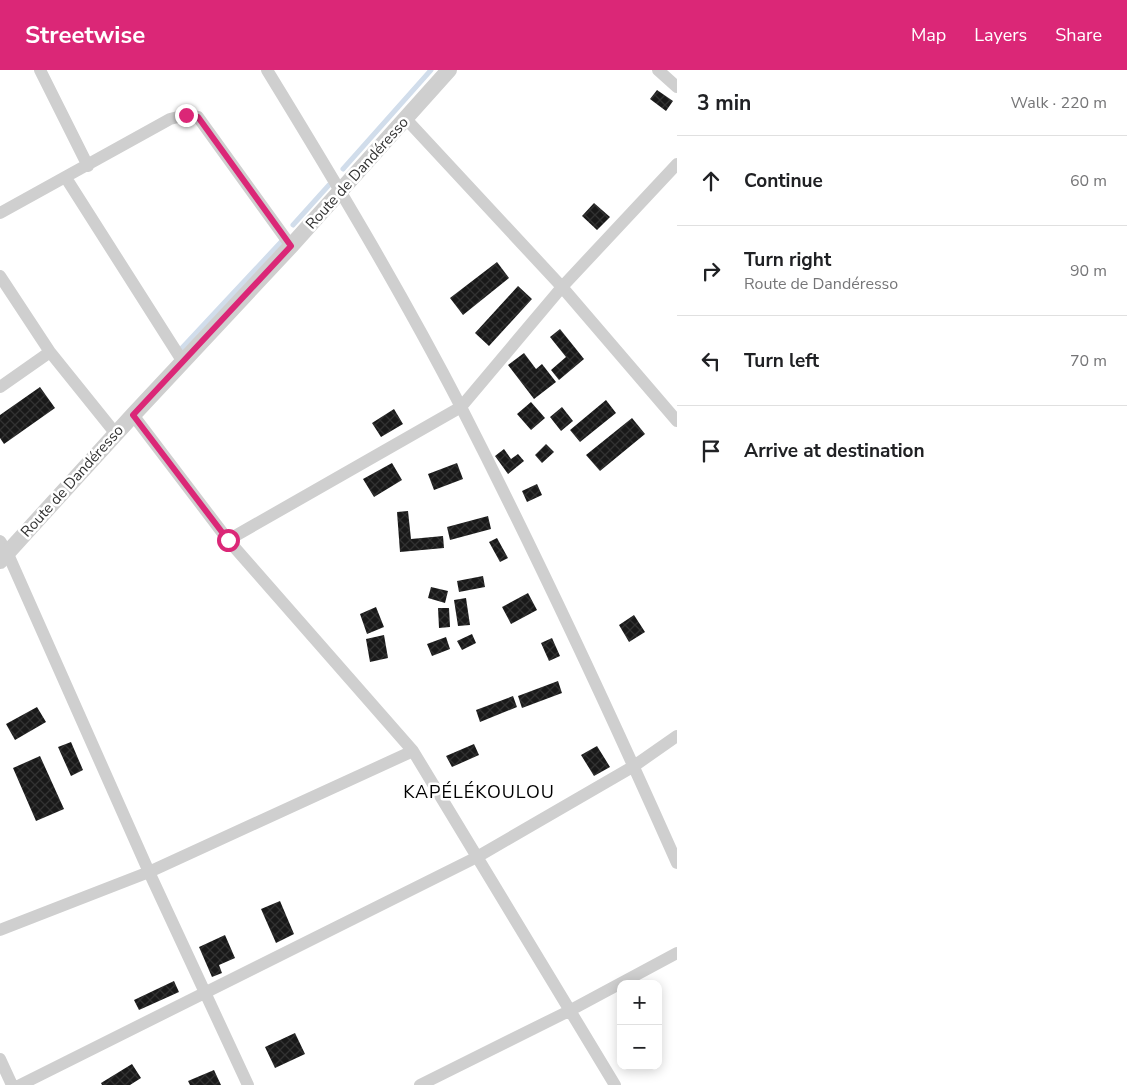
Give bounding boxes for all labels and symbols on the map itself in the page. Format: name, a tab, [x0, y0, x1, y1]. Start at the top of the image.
route end	[175, 104, 198, 127]
street label: Route de Dandéresso	[301, 113, 413, 233]
street label: Route de Dandéresso	[16, 421, 128, 541]
route start	[217, 529, 240, 552]
district label: KAPÉLÉKOULOU	[403, 780, 555, 804]

